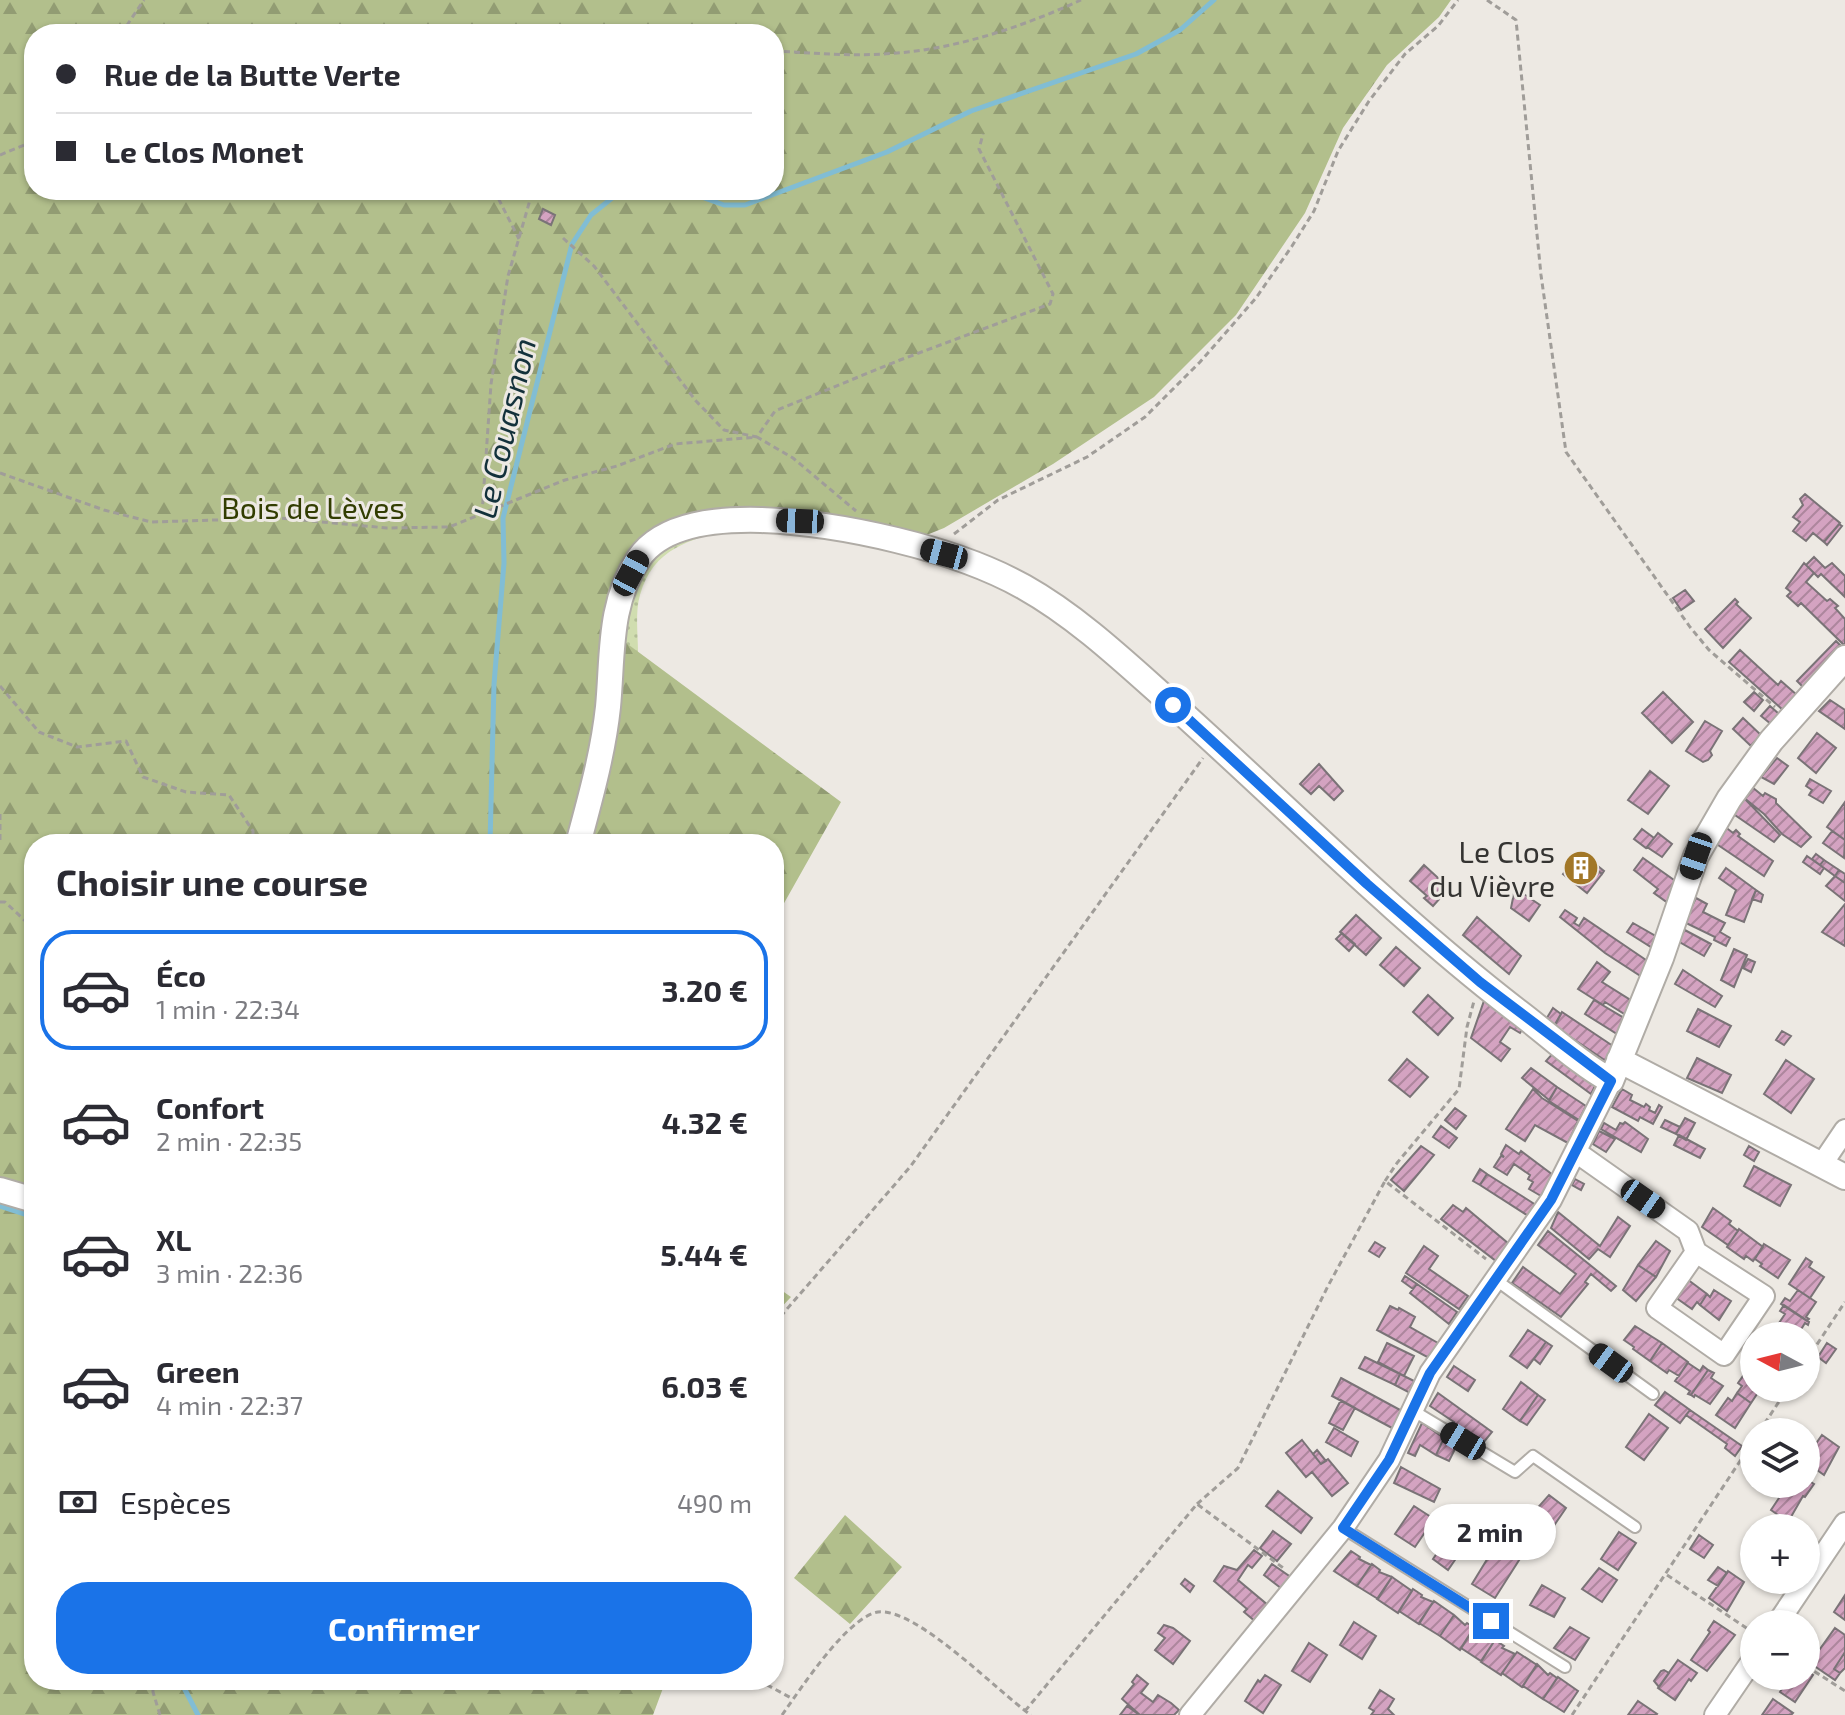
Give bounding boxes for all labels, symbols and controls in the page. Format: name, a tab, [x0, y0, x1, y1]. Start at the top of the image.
text: Rue de la Butte Verte	[104, 56, 401, 92]
text: Le Clos Monet	[104, 133, 303, 169]
water label: Le Couasnon	[464, 334, 542, 522]
park label: Bois de Lèves	[221, 489, 405, 525]
car	[776, 508, 824, 534]
car	[918, 536, 970, 572]
car	[609, 546, 653, 600]
route start	[1155, 687, 1191, 723]
car	[1677, 829, 1715, 883]
place label: Le Clos du Vièvre	[1429, 833, 1555, 903]
building icon: Le Clos du Vièvre	[1562, 849, 1600, 887]
text: Choisir une course	[56, 860, 368, 903]
icon: car	[60, 954, 132, 1026]
text: Éco	[156, 957, 206, 993]
text: 3.20 €	[662, 972, 748, 1008]
text: 1 min · 22:34	[156, 993, 300, 1024]
icon: car	[60, 1086, 132, 1158]
text: Confort	[156, 1089, 264, 1125]
text: 4.32 €	[661, 1104, 748, 1140]
text: 2 min · 22:35	[156, 1125, 302, 1156]
car	[1616, 1175, 1670, 1223]
icon: car	[60, 1218, 132, 1290]
text: XL	[156, 1221, 191, 1257]
text: 5.44 €	[660, 1236, 748, 1272]
text: 3 min · 22:36	[156, 1257, 303, 1288]
north arrow	[1740, 1322, 1820, 1402]
map controls	[1740, 1322, 1820, 1690]
car	[1585, 1339, 1637, 1387]
icon: car	[60, 1350, 132, 1422]
text: Green	[156, 1353, 240, 1389]
text: 6.03 €	[661, 1368, 748, 1404]
text: 4 min · 22:37	[156, 1389, 303, 1420]
car	[1436, 1418, 1490, 1464]
button: layers	[1740, 1418, 1820, 1498]
icon: cash	[56, 1480, 100, 1524]
text: Espèces	[120, 1484, 231, 1520]
text: 490 m	[677, 1487, 752, 1518]
callout: 2 min	[1425, 1505, 1557, 1561]
button: +	[1740, 1514, 1820, 1594]
text: 2 min	[1457, 1516, 1523, 1547]
button: Confirmer	[56, 1582, 752, 1674]
route end	[1473, 1603, 1509, 1639]
button: −	[1740, 1610, 1820, 1690]

